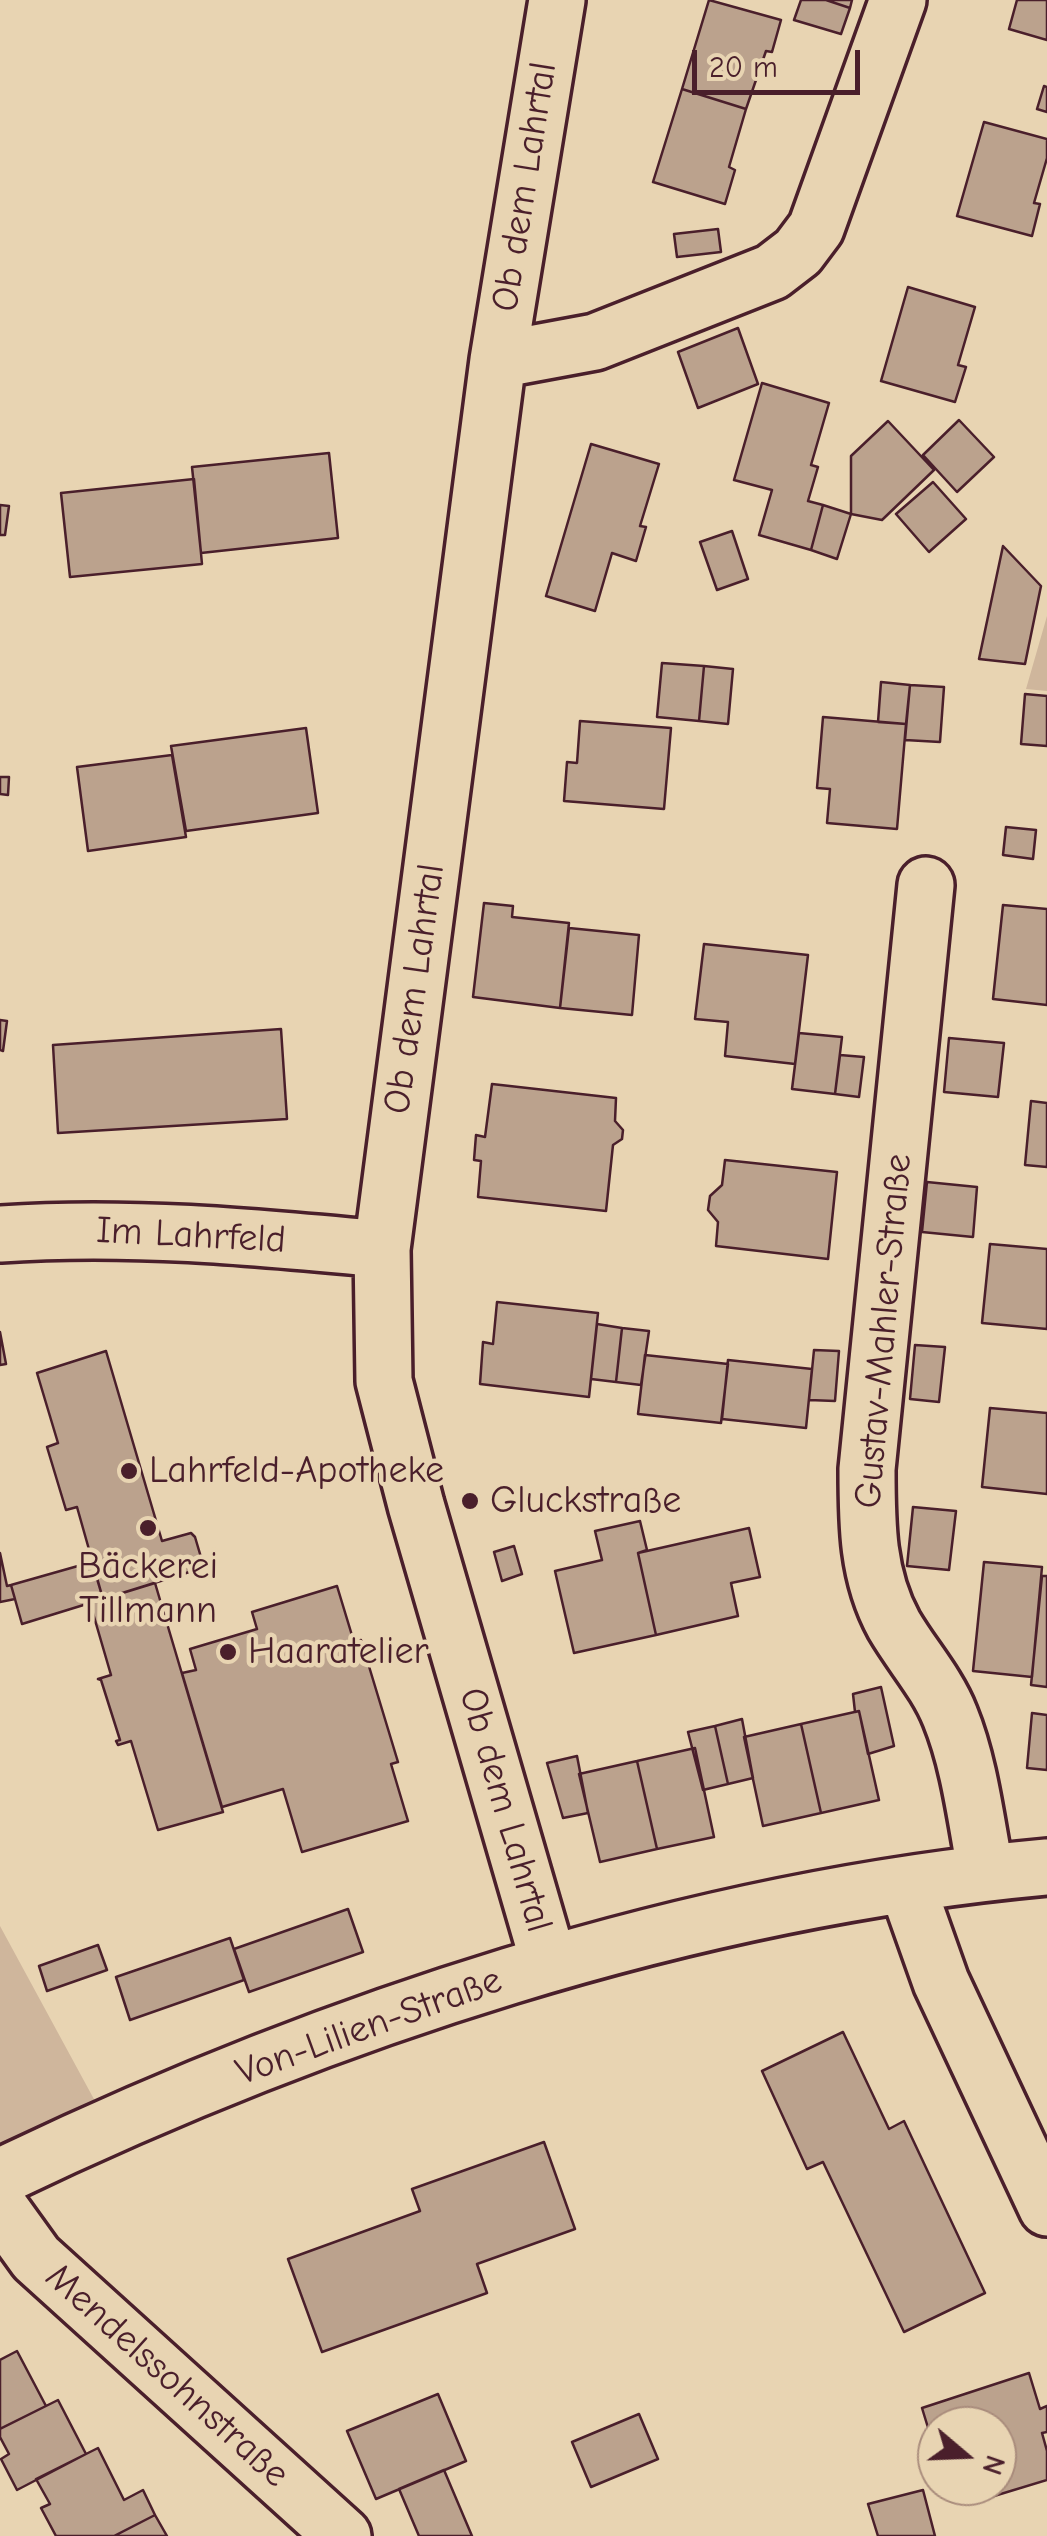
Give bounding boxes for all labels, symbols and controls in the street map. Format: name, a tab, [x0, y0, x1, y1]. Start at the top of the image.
scale bar	[697, 30, 864, 92]
text: 20 m	[709, 50, 778, 85]
street label: Ob dem Lahrtal	[483, 59, 567, 315]
street label: Ob dem Lahrtal	[375, 861, 455, 1117]
street label: Gustav-Mahler-Straße	[846, 1152, 922, 1510]
street label: Im Lahrfeld	[95, 1208, 287, 1264]
place label: Lahrfeld-Apotheke	[149, 1448, 444, 1494]
marker: Lahrfeld-Apotheke	[118, 1460, 140, 1482]
place label: Gluckstraße	[490, 1478, 681, 1524]
marker: Gluckstraße	[459, 1490, 481, 1512]
marker: Bäckerei Tillmann	[137, 1517, 159, 1539]
place label: Bäckerei Tillmann	[78, 1544, 218, 1634]
place label: Haaratelier	[248, 1629, 429, 1675]
marker: Haaratelier	[217, 1641, 239, 1663]
street label: Ob dem Lahrtal	[448, 1683, 562, 1937]
street label: Von-Lilien-Straße	[230, 1958, 508, 2096]
street label: Mendelssohnstraße	[36, 2255, 298, 2497]
north arrow	[917, 2406, 1017, 2506]
text: N	[975, 2451, 1012, 2479]

